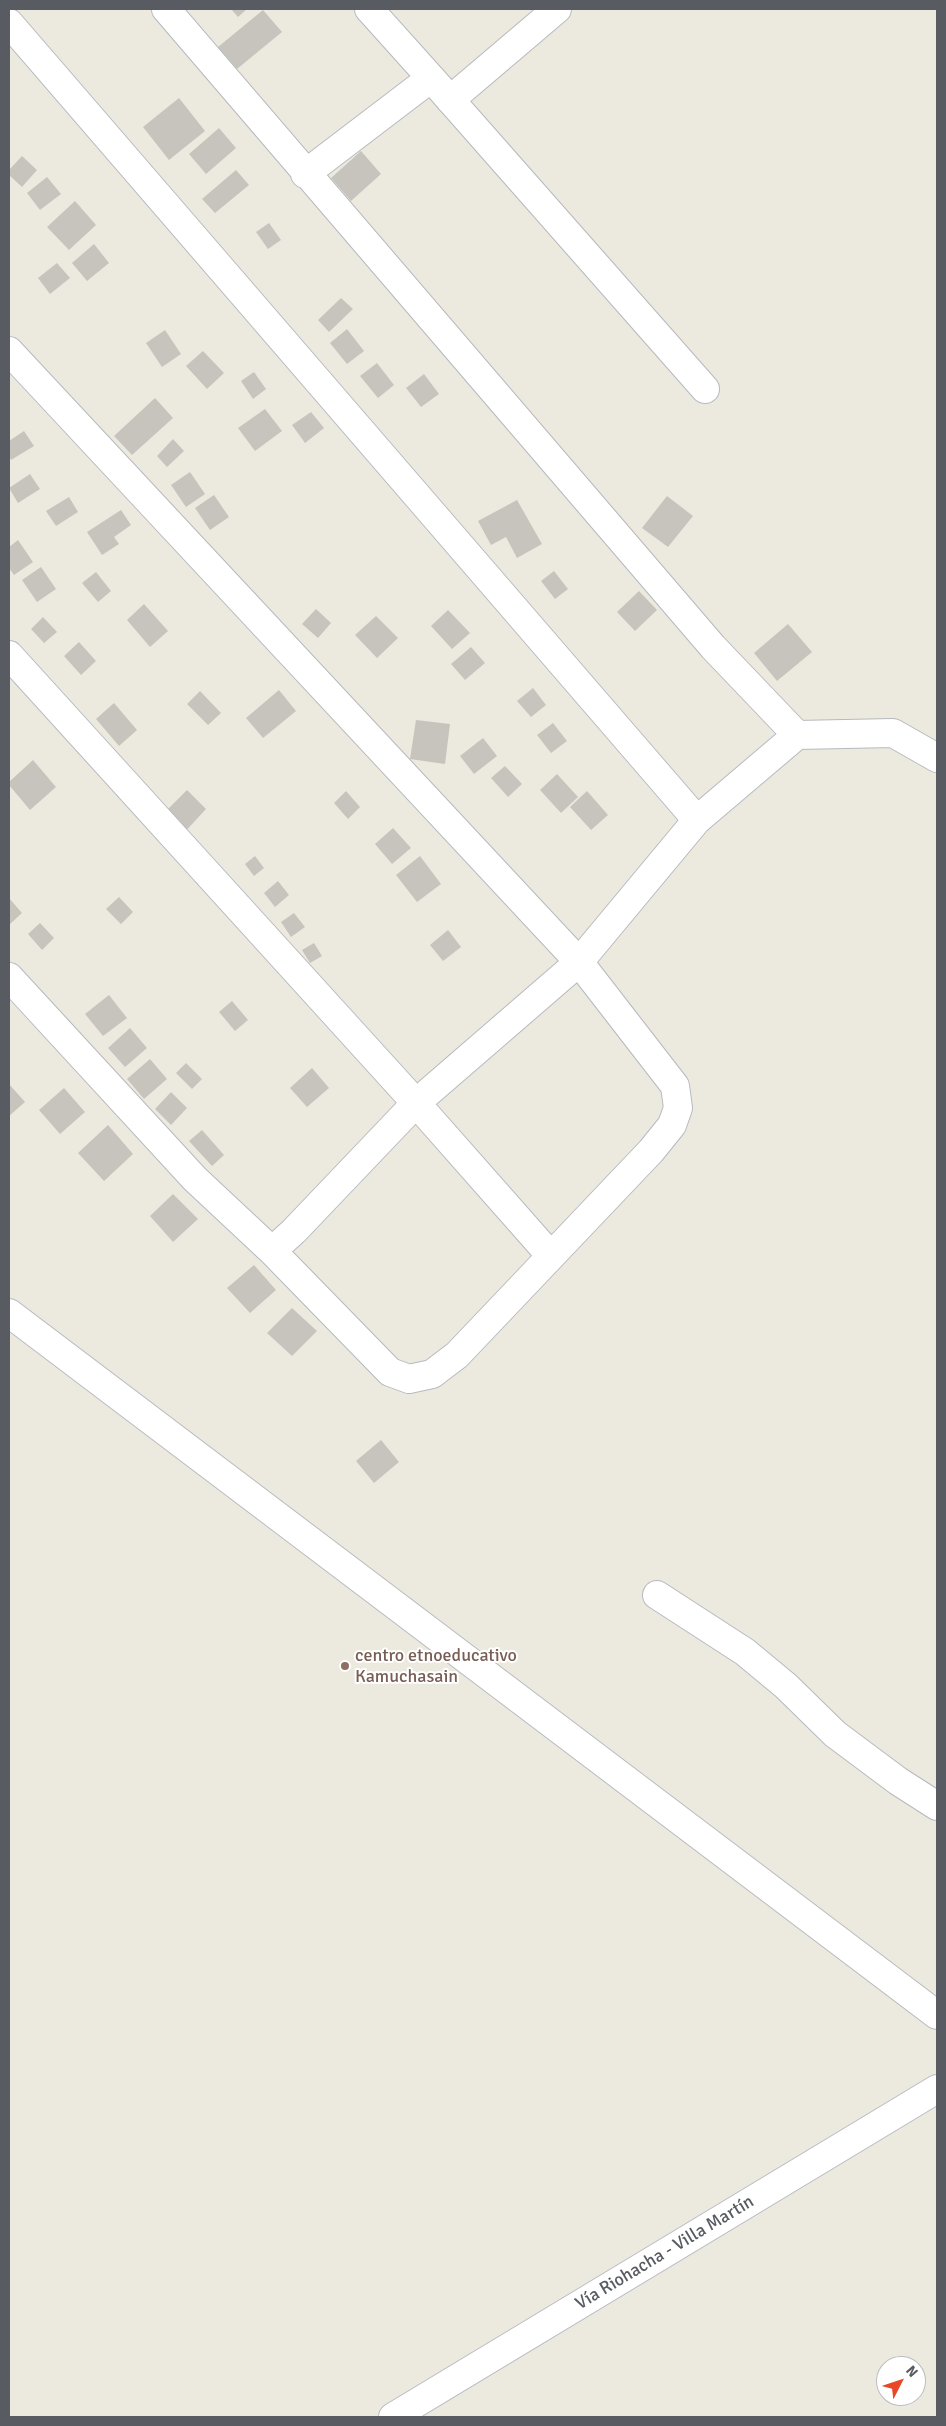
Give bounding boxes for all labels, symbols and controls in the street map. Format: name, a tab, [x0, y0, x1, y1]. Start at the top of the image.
place label: centro etnoeducativo Kamuchasain	[355, 1645, 517, 1688]
marker: centro etnoeducativo Kamuchasain	[339, 1660, 351, 1672]
street label: Vía Riohacha - Villa Martín	[572, 2191, 758, 2315]
north arrow	[876, 2356, 926, 2406]
text: N	[902, 2362, 922, 2381]

